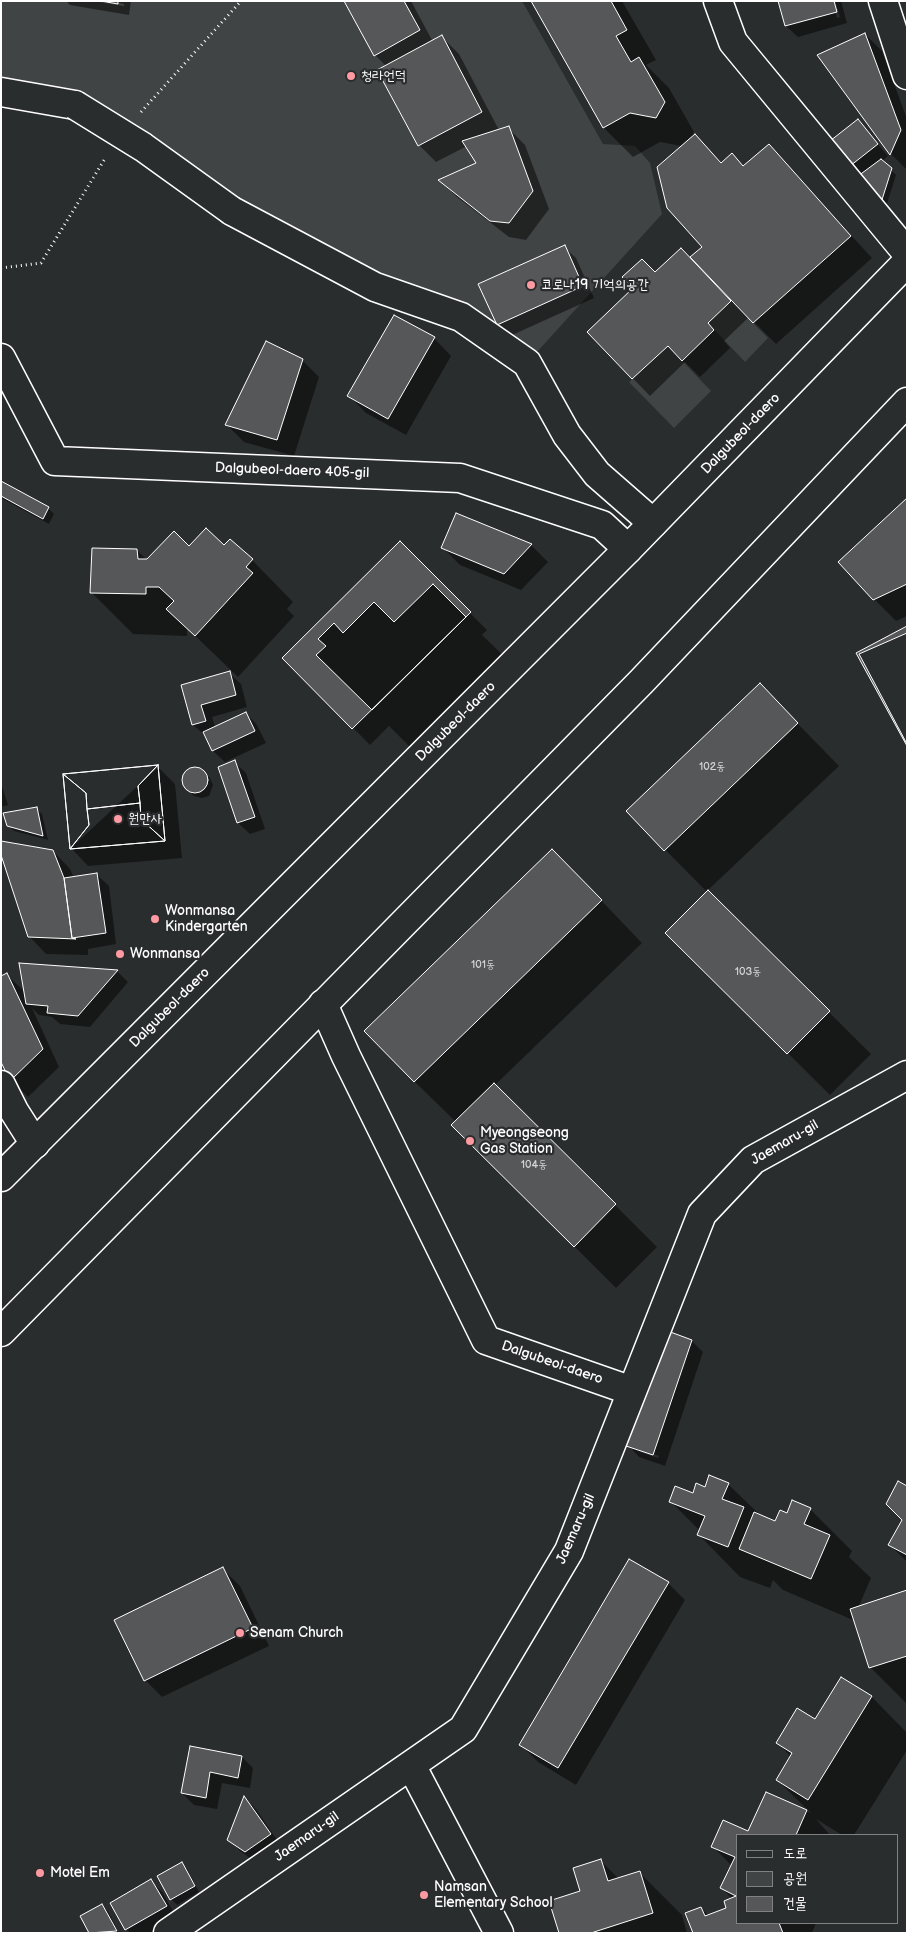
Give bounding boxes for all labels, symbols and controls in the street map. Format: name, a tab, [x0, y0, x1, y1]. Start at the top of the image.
place label: 청라언덕	[361, 68, 406, 84]
marker: 청라언덕	[345, 70, 357, 82]
place label: 코로나19 기억의공간	[541, 277, 648, 293]
marker: 코로나19 기억의공간	[525, 279, 537, 291]
street label: Dalgubeol-daero	[698, 390, 784, 478]
street label: Dalgubeol-daero 405-gil	[215, 460, 369, 482]
street label: Dalgubeol-daero	[413, 679, 499, 765]
house number: 102동	[699, 760, 725, 774]
place label: 원만사	[128, 811, 162, 827]
marker: 원만사	[112, 813, 124, 825]
place label: Wonmansa Kindergarten	[165, 903, 248, 936]
marker: Wonmansa Kindergarten	[149, 913, 161, 925]
place label: Wonmansa	[130, 946, 200, 962]
marker: Wonmansa	[114, 948, 126, 960]
house number: 101동	[471, 958, 495, 972]
street label: Dalgubeol-daero	[127, 965, 213, 1051]
house number: 103동	[735, 965, 761, 979]
street label: Jaemaru-gil	[748, 1117, 822, 1169]
place label: Myeongseong Gas Station	[480, 1125, 569, 1158]
marker: Myeongseong Gas Station	[464, 1135, 476, 1147]
house number: 104동	[521, 1158, 547, 1172]
street label: Dalgubeol-daero	[499, 1338, 605, 1388]
street label: Jaemaru-gil	[553, 1491, 599, 1567]
place label: Senam Church	[250, 1625, 343, 1641]
marker: Senam Church	[234, 1627, 246, 1639]
street label: Jaemaru-gil	[271, 1809, 343, 1865]
legend	[736, 1834, 898, 1924]
text: 도로	[783, 1844, 807, 1863]
place label: Motel Em	[50, 1865, 110, 1881]
marker: Motel Em	[34, 1867, 46, 1879]
text: 공원	[783, 1869, 807, 1888]
place label: Namsan Elementary School	[434, 1879, 553, 1911]
marker: Namsan Elementary School	[418, 1889, 430, 1901]
text: 건물	[783, 1894, 807, 1913]

